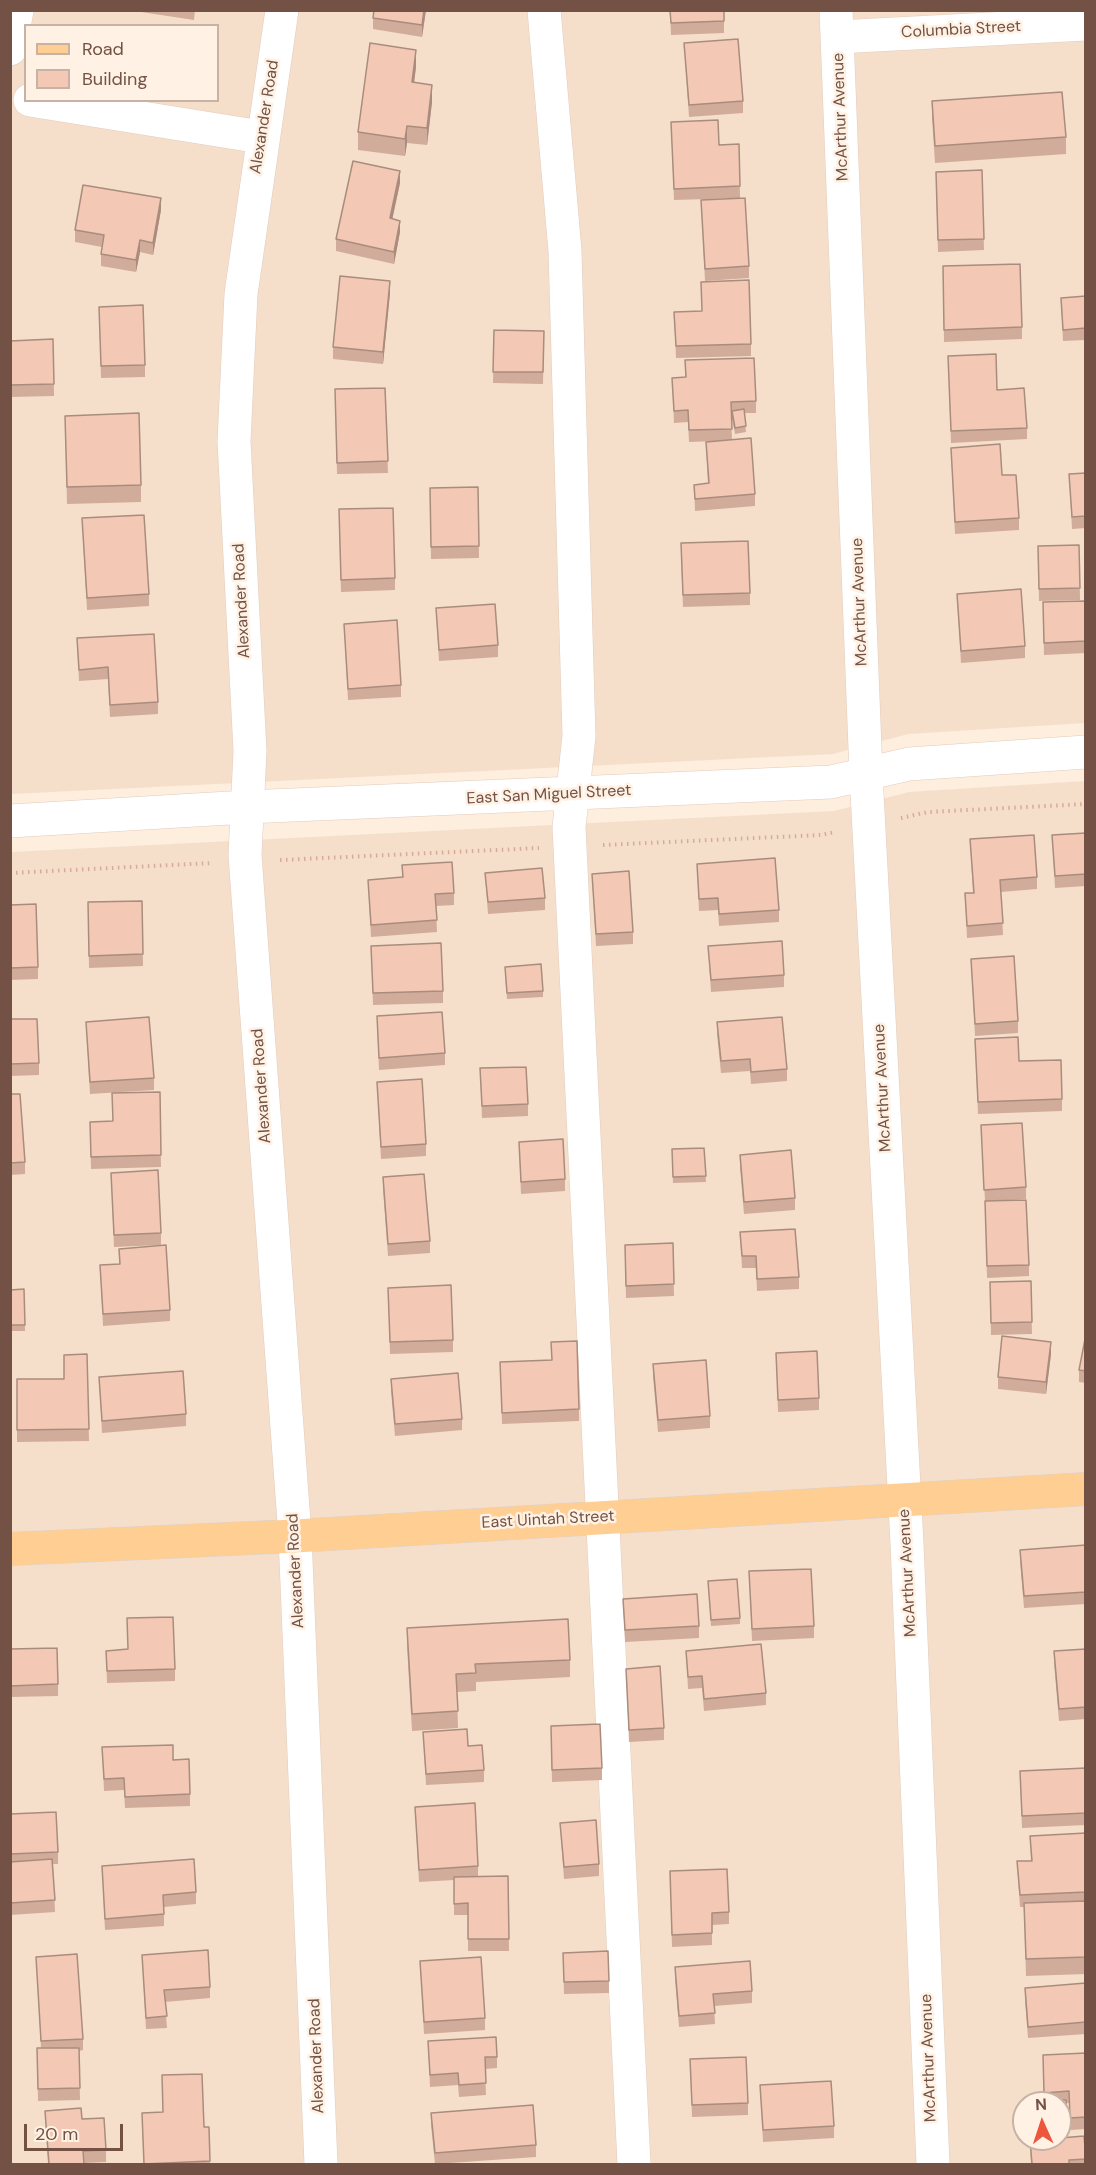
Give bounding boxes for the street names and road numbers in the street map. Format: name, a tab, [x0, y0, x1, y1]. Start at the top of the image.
street label: Columbia Street	[901, 17, 1021, 43]
street label: McArthur Avenue	[829, 53, 853, 181]
street label: Alexander Road	[247, 59, 283, 175]
street label: McArthur Avenue	[848, 538, 872, 666]
street label: Alexander Road	[229, 543, 255, 659]
street label: East San Miguel Street	[466, 781, 632, 809]
street label: McArthur Avenue	[870, 1023, 896, 1153]
street label: Alexander Road	[248, 1028, 276, 1144]
street label: East Uintah Street	[481, 1507, 615, 1533]
street label: McArthur Avenue	[895, 1508, 921, 1638]
street label: Alexander Road	[283, 1513, 309, 1629]
street label: McArthur Avenue	[917, 1994, 941, 2122]
street label: Alexander Road	[305, 1998, 329, 2114]

